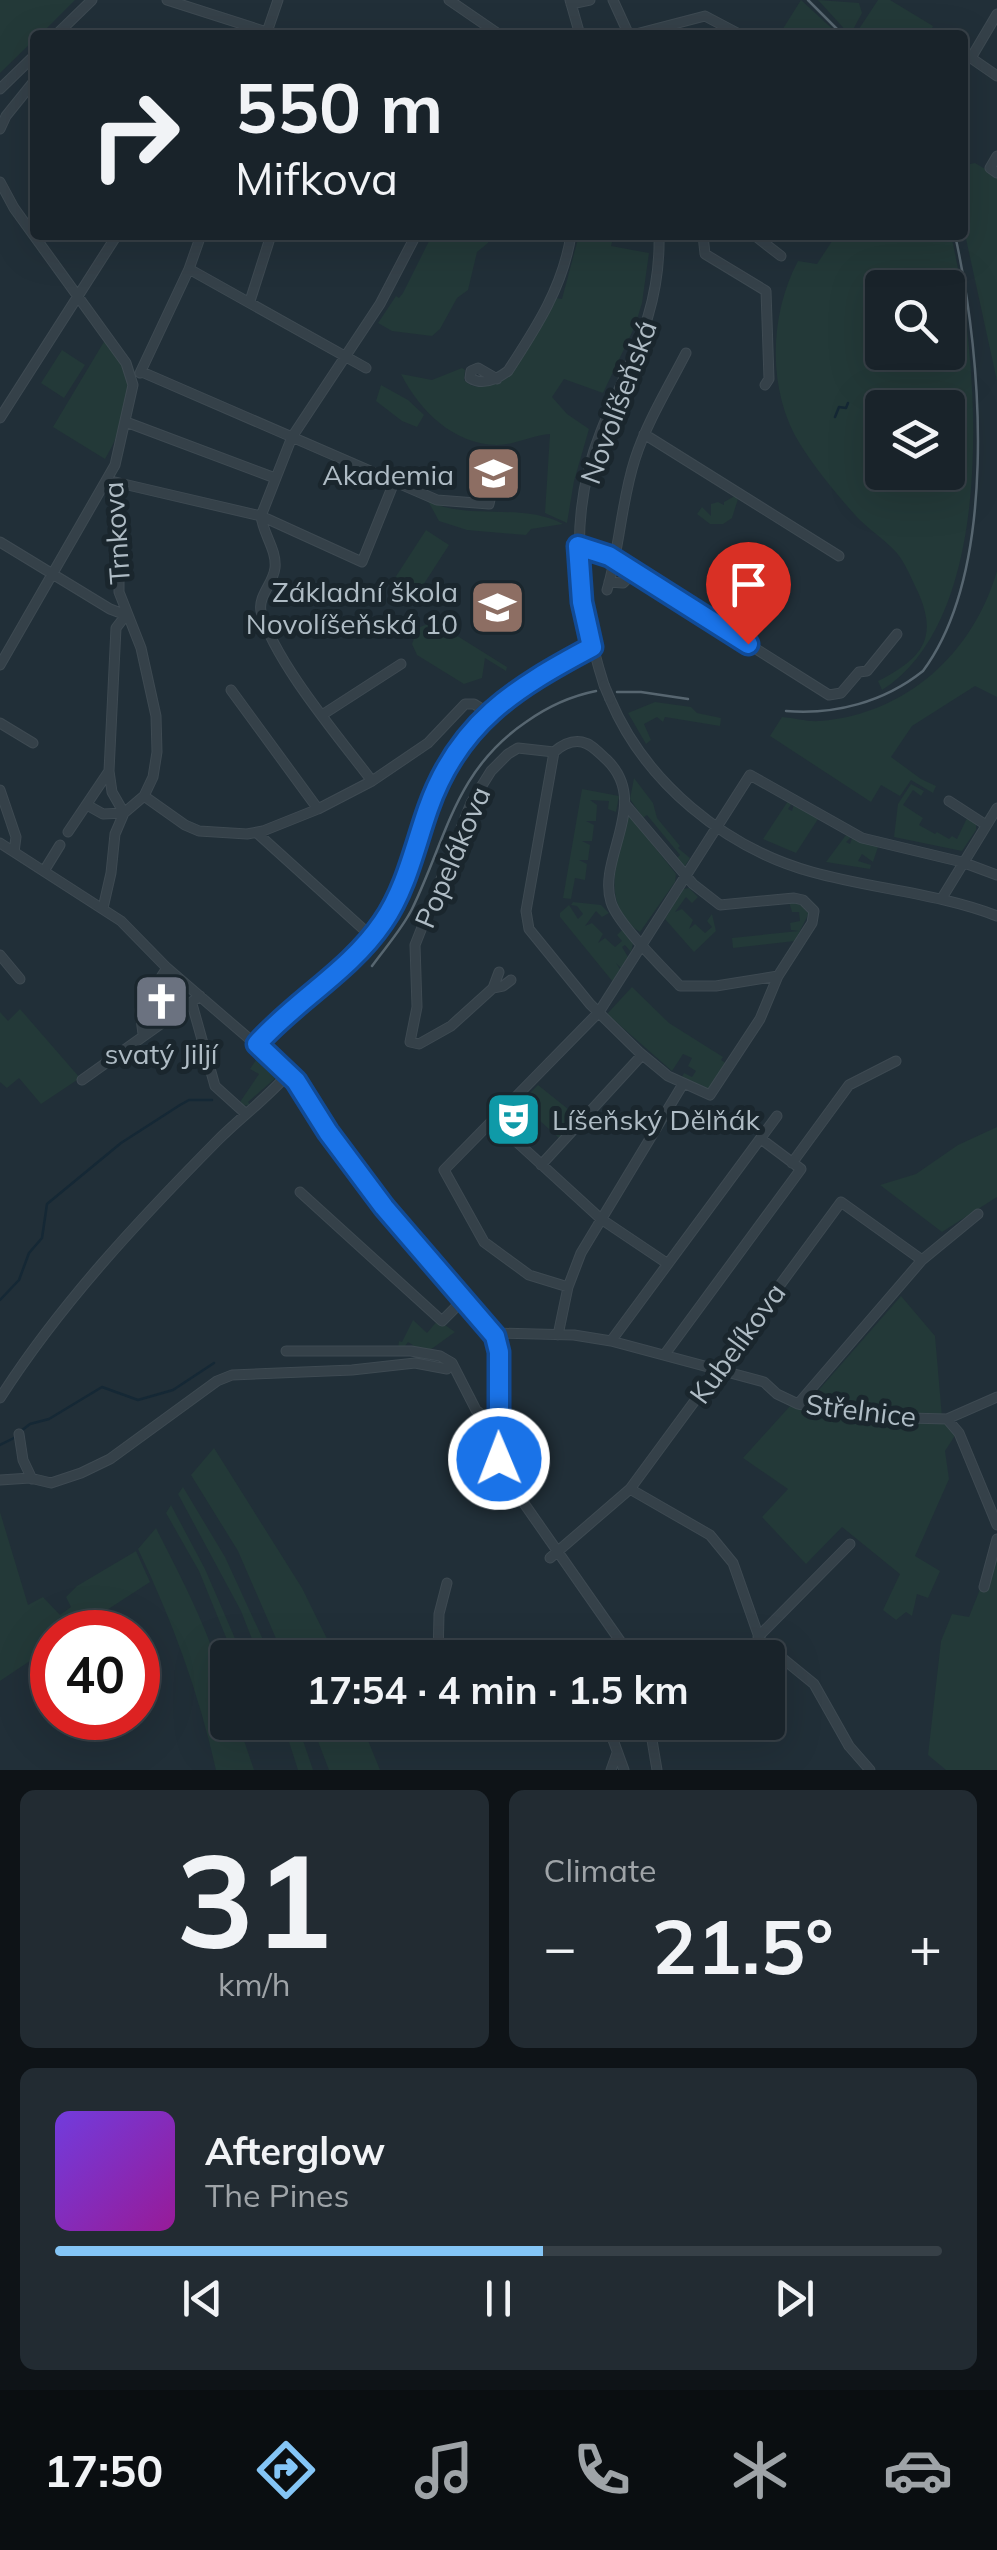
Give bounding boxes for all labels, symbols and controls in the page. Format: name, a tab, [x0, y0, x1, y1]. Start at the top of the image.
text: 550 m	[235, 63, 443, 151]
icon: right	[70, 70, 200, 200]
text: Mifkova	[235, 150, 398, 206]
map controls	[865, 270, 965, 490]
button: search	[865, 270, 965, 370]
street label: Novolíšeňská	[572, 316, 664, 488]
button: layers	[865, 390, 965, 490]
school or university icon: Akademia	[463, 444, 523, 504]
place label: Akademia	[322, 457, 454, 492]
street label: Trnkova	[95, 481, 137, 585]
pin	[706, 542, 791, 645]
icon: arrive	[721, 557, 776, 612]
place label: Základní škola Novolíšeňská 10	[246, 574, 458, 641]
school or university icon: Základní škola Novolíšeňská 10	[467, 577, 527, 637]
street label: Popelákova	[407, 781, 497, 933]
church icon: svatý Jiljí	[131, 972, 191, 1032]
place label: svatý Jiljí	[104, 1036, 219, 1071]
theatre icon: Líšeňský Dělňák	[483, 1089, 543, 1149]
place label: Líšeňský Dělňák	[552, 1102, 760, 1137]
street label: Kubelíkova	[682, 1276, 792, 1410]
street label: Střelnice	[804, 1386, 918, 1434]
position arrow	[447, 1407, 551, 1511]
speed limit sign: 40	[30, 1610, 160, 1740]
text: 17:54 · 4 min · 1.5 km	[306, 1666, 689, 1714]
text: 31	[176, 1817, 332, 1981]
text: Climate	[544, 1850, 656, 1890]
text: 21.5°	[652, 1899, 834, 1993]
text: −	[544, 1912, 577, 1981]
text: +	[909, 1912, 942, 1981]
text: km/h	[218, 1964, 290, 2004]
text: Afterglow	[205, 2127, 385, 2175]
text: The Pines	[205, 2175, 349, 2215]
icon: previous	[175, 2271, 230, 2326]
icon: pause	[471, 2271, 526, 2326]
icon: next	[767, 2271, 822, 2326]
icon: directions	[251, 2435, 321, 2505]
icon: music	[409, 2435, 479, 2505]
icon: phone	[567, 2435, 637, 2505]
icon: climate	[725, 2435, 795, 2505]
icon: car	[883, 2435, 953, 2505]
text: 17:50	[44, 2442, 163, 2498]

